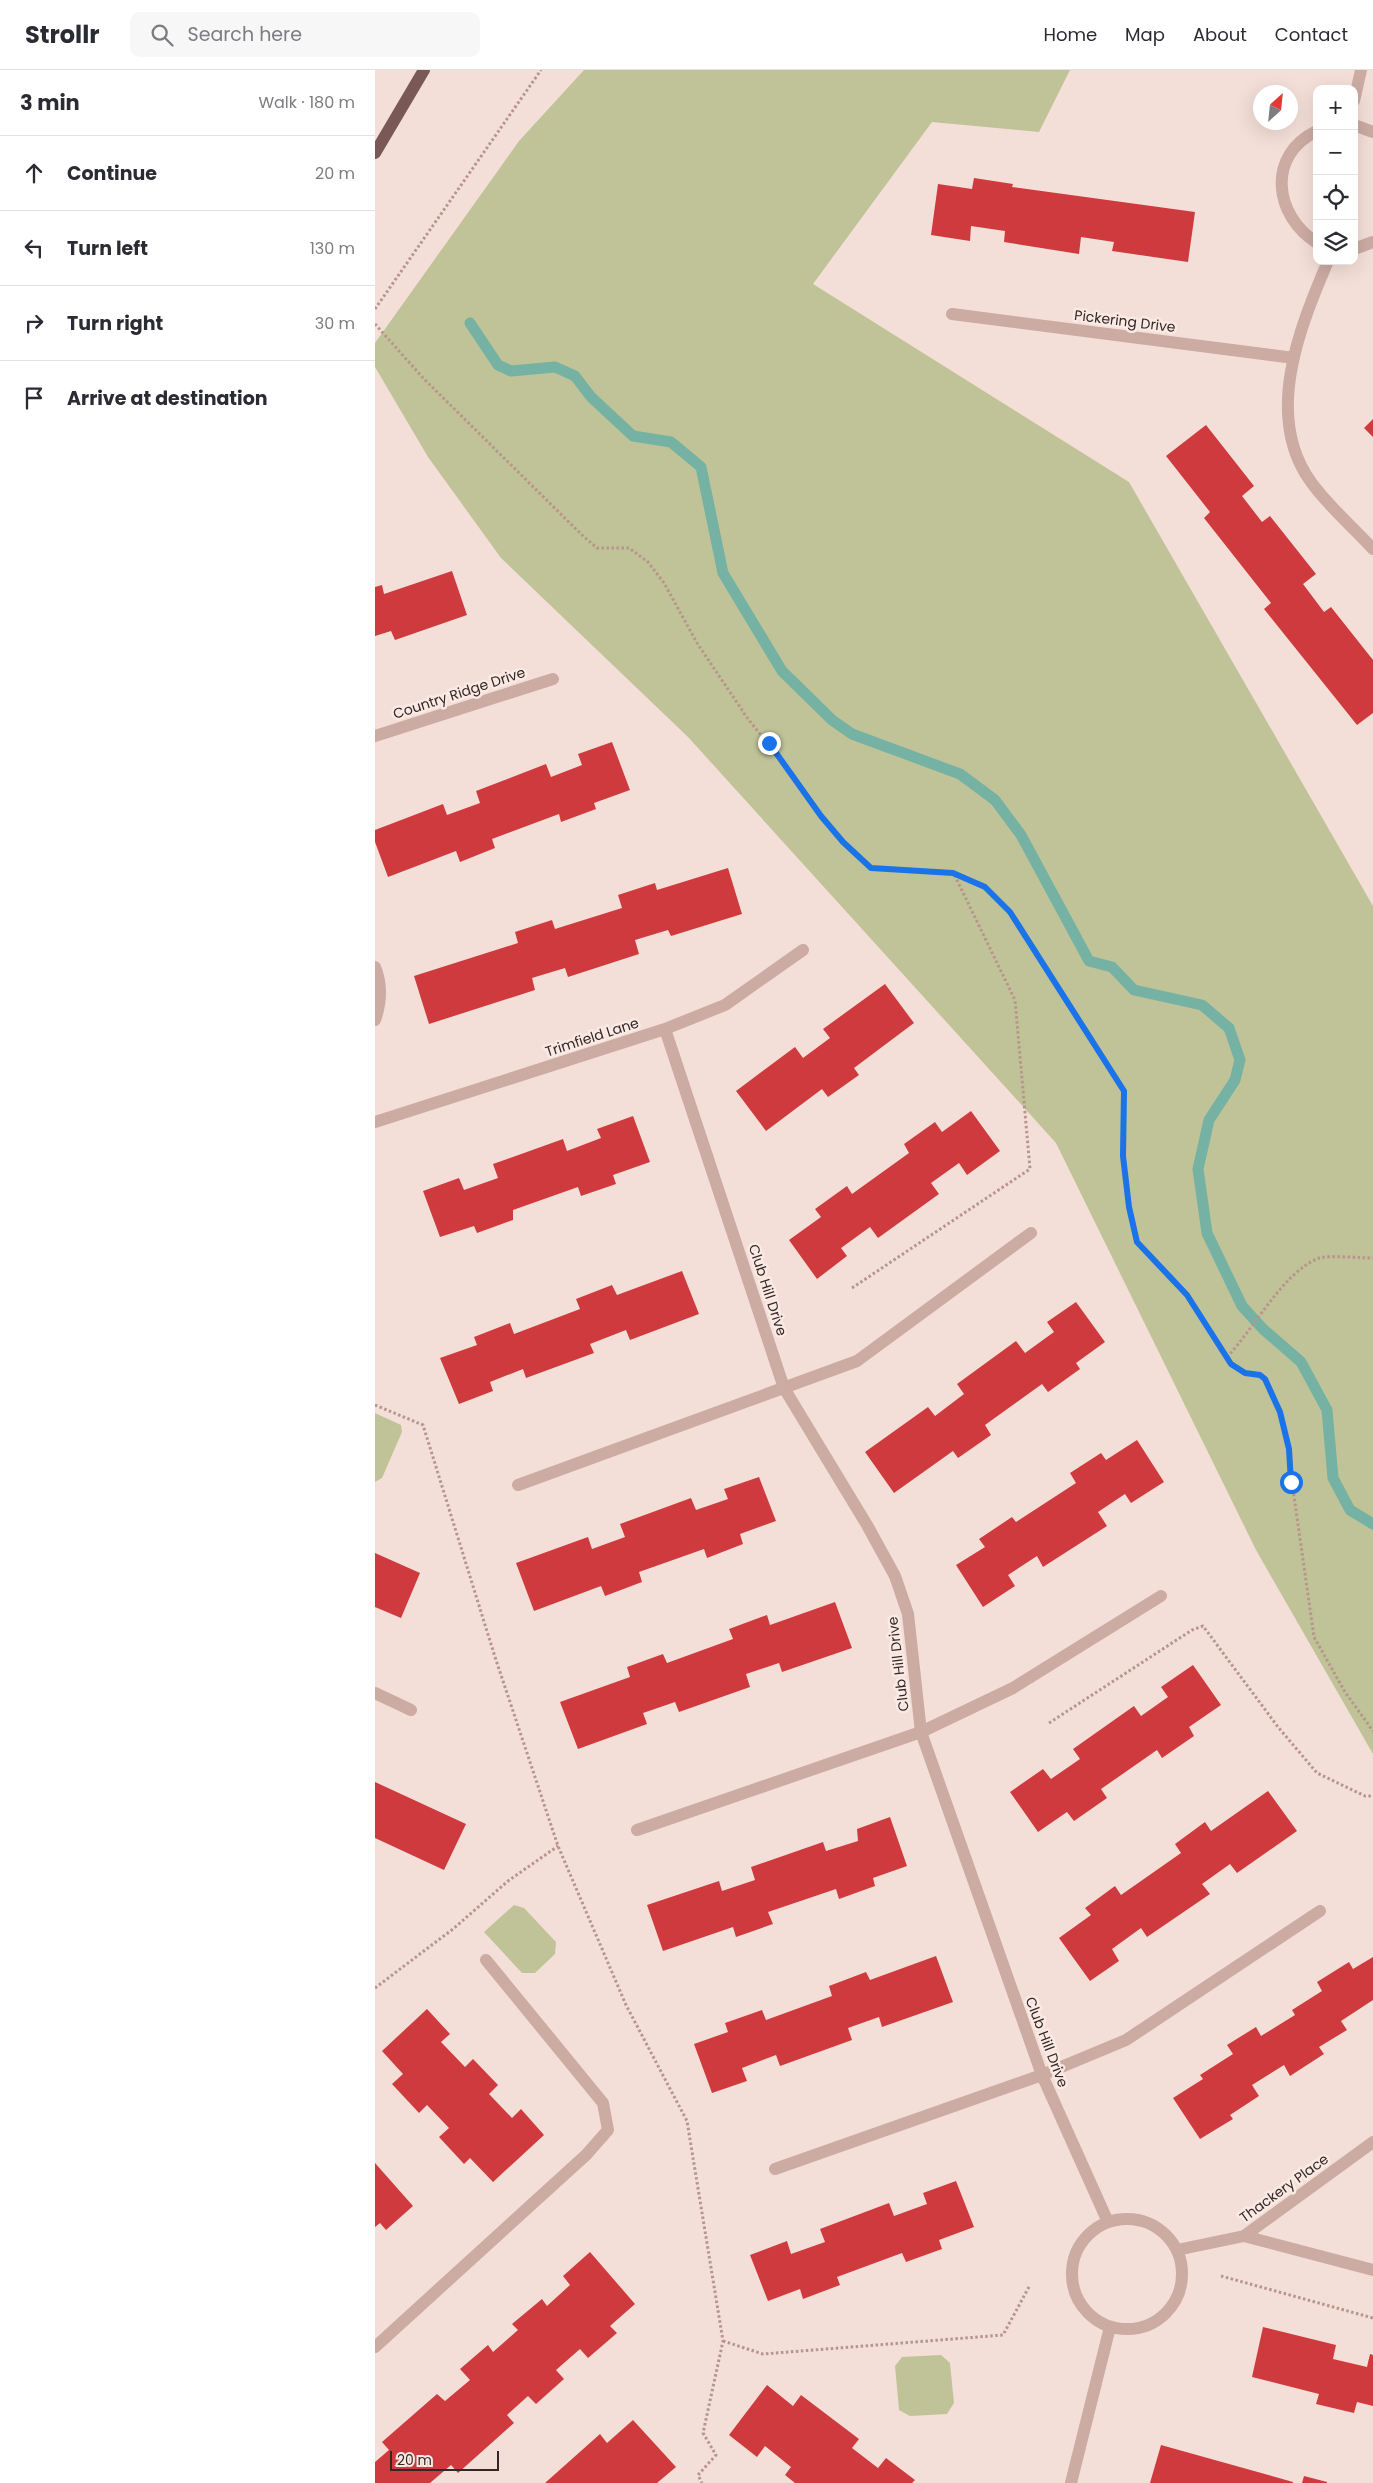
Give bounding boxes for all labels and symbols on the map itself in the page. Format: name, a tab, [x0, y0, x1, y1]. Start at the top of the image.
north arrow	[1253, 85, 1298, 130]
street label: Pickering Drive	[1073, 305, 1177, 337]
street label: Country Ridge Drive	[390, 662, 528, 724]
route end	[758, 732, 781, 755]
street label: Trimfield Lane	[543, 1012, 642, 1062]
street label: Club Hill Drive	[744, 1242, 792, 1339]
route start	[1280, 1471, 1303, 1494]
street label: Club Hill Drive	[882, 1615, 914, 1713]
street label: Club Hill Drive	[1021, 1994, 1074, 2090]
street label: Thackery Place	[1235, 2149, 1333, 2227]
scale bar	[390, 2448, 499, 2471]

